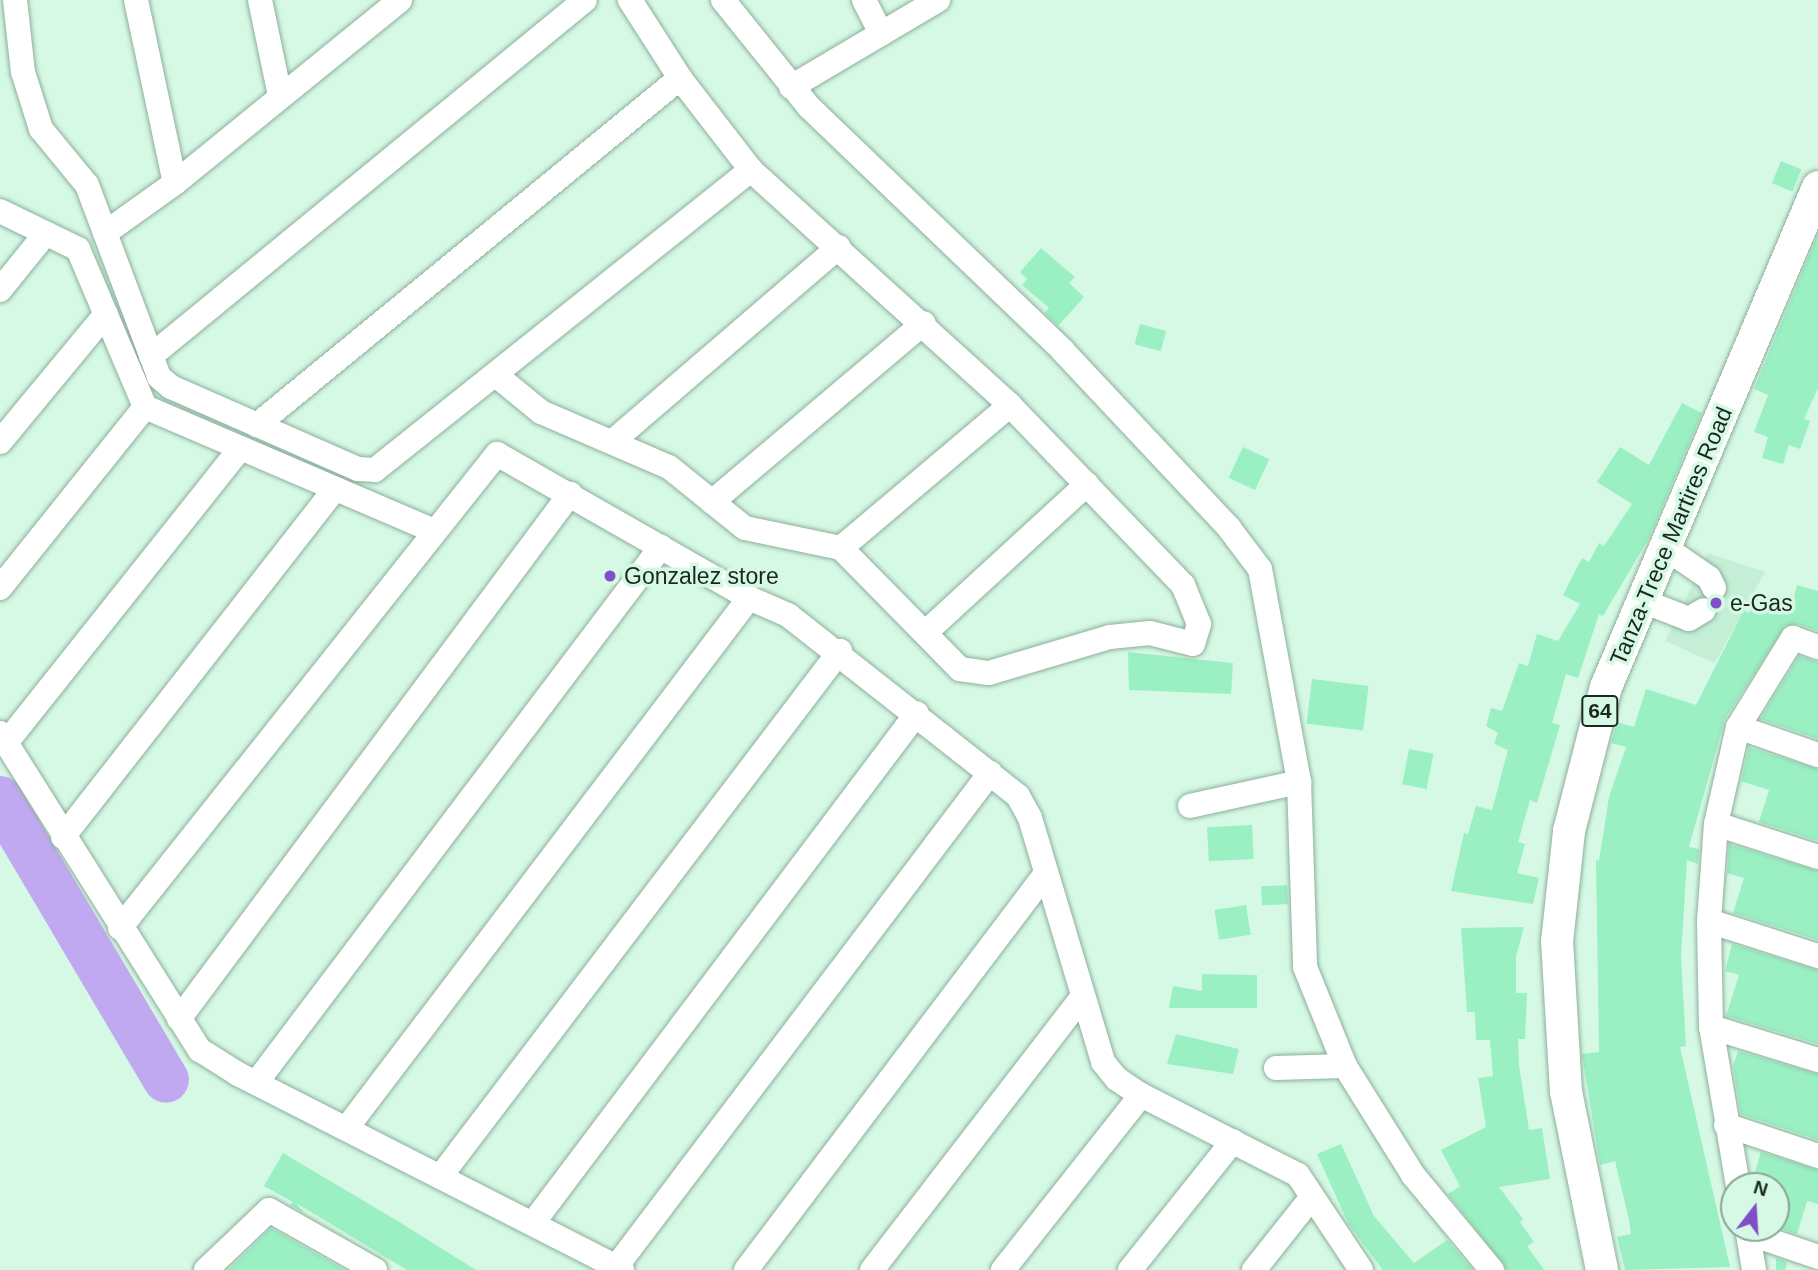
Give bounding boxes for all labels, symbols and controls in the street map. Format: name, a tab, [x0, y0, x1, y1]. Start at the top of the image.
street label: Tanza-Trece Martires Road	[1604, 403, 1738, 669]
place label: Gonzalez store	[624, 562, 779, 590]
marker: Gonzalez store	[602, 568, 618, 584]
place label: e-Gas	[1730, 589, 1793, 617]
marker: e-Gas	[1708, 595, 1724, 611]
road number: 64	[1581, 694, 1619, 728]
north arrow	[1720, 1172, 1790, 1242]
text: N	[1751, 1176, 1770, 1200]

